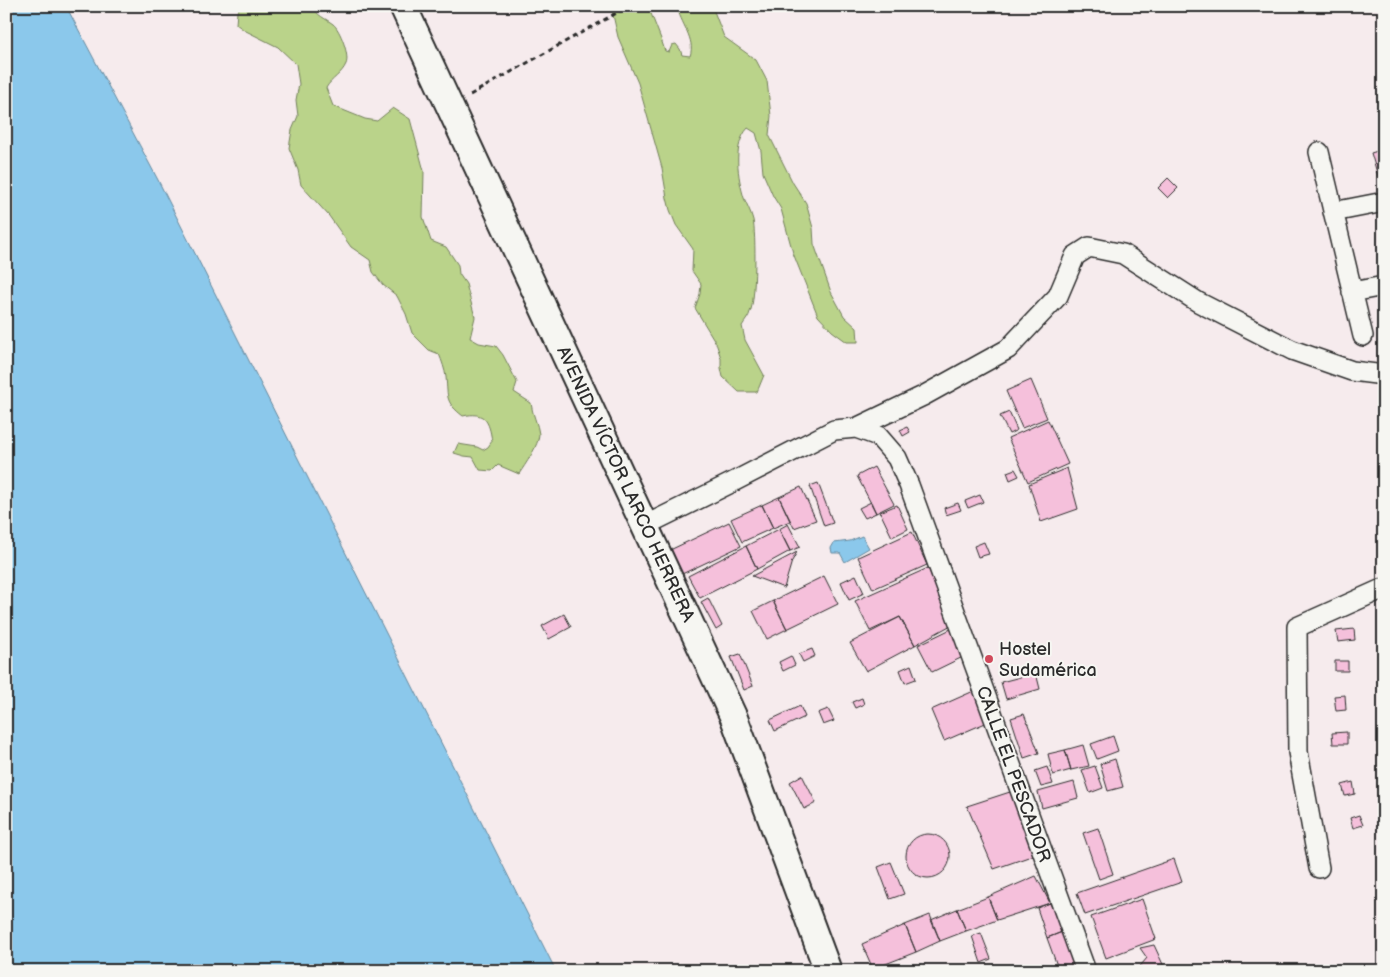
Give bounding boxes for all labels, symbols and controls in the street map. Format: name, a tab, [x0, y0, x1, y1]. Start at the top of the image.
street label: AVENIDA VÍCTOR LARCO HERRERA	[552, 342, 701, 625]
place label: Hostel Sudamérica	[999, 639, 1097, 681]
marker: Hostel Sudamérica	[983, 653, 995, 665]
street label: CALLE EL PESCADOR	[972, 683, 1055, 865]

